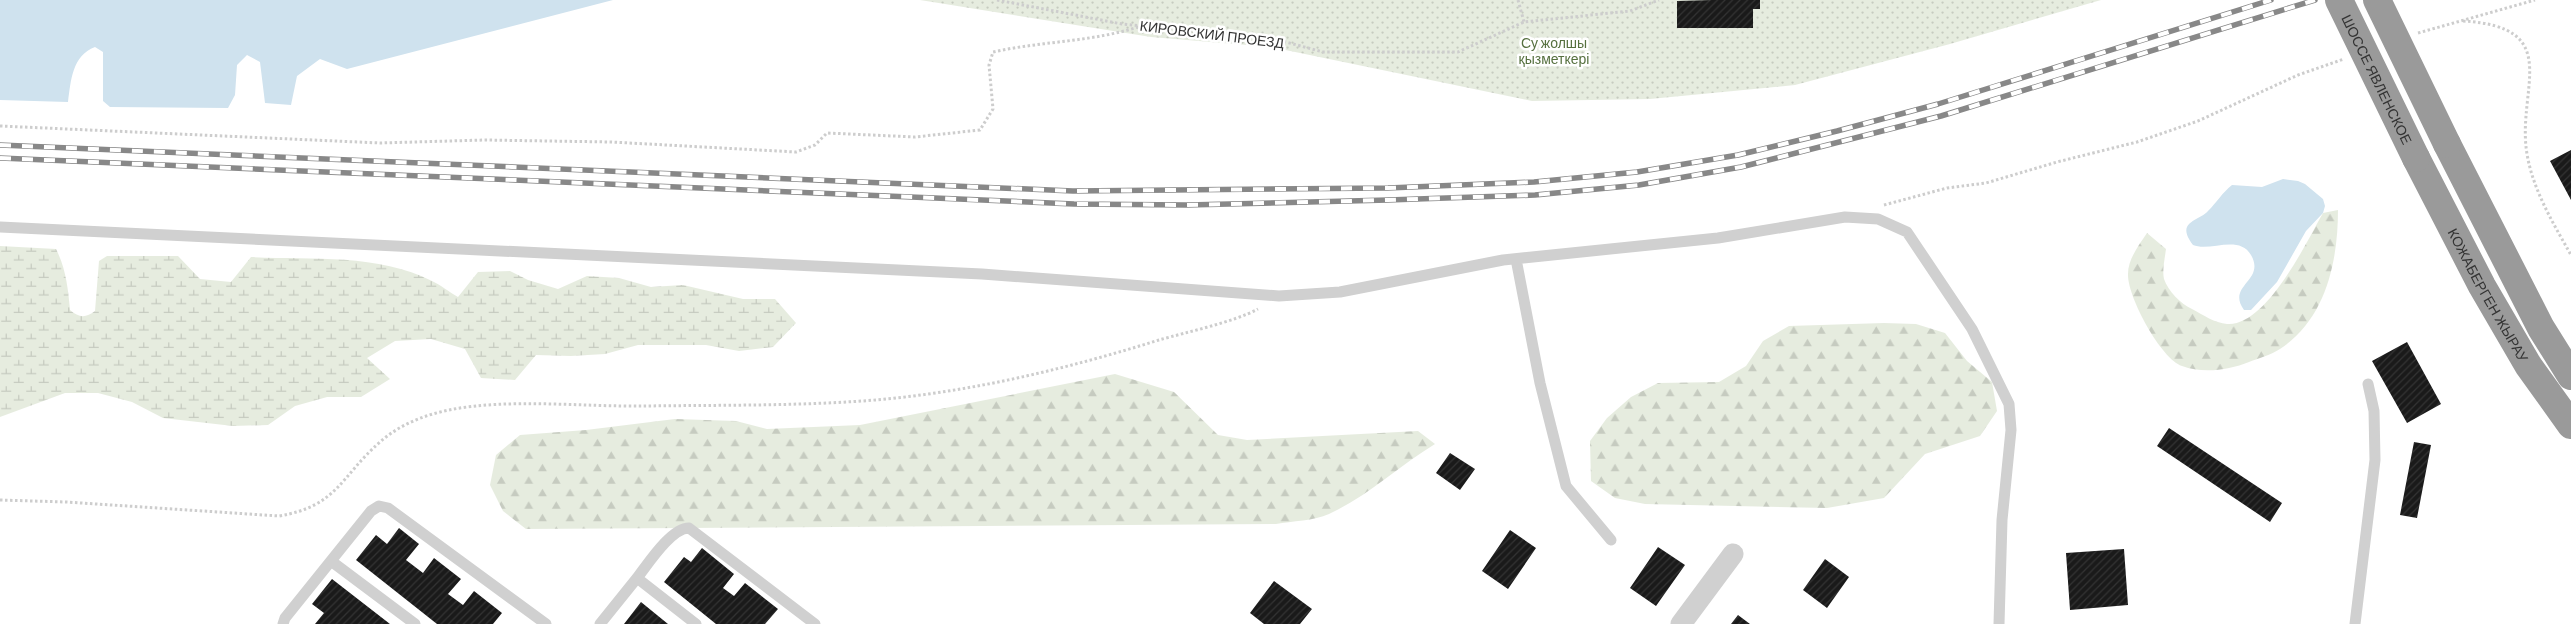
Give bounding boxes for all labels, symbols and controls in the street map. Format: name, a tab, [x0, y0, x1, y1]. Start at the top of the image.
street label: ШОССЕ ЯВЛЕНСКОЕ	[2339, 11, 2416, 147]
street label: КИРОВСКИЙ ПРОЕЗД	[1139, 17, 1286, 51]
park label: Су жолшы қызметкері	[1519, 34, 1589, 67]
street label: КОЖАБЕРГЕН ЖЫРАУ	[2445, 225, 2533, 365]

